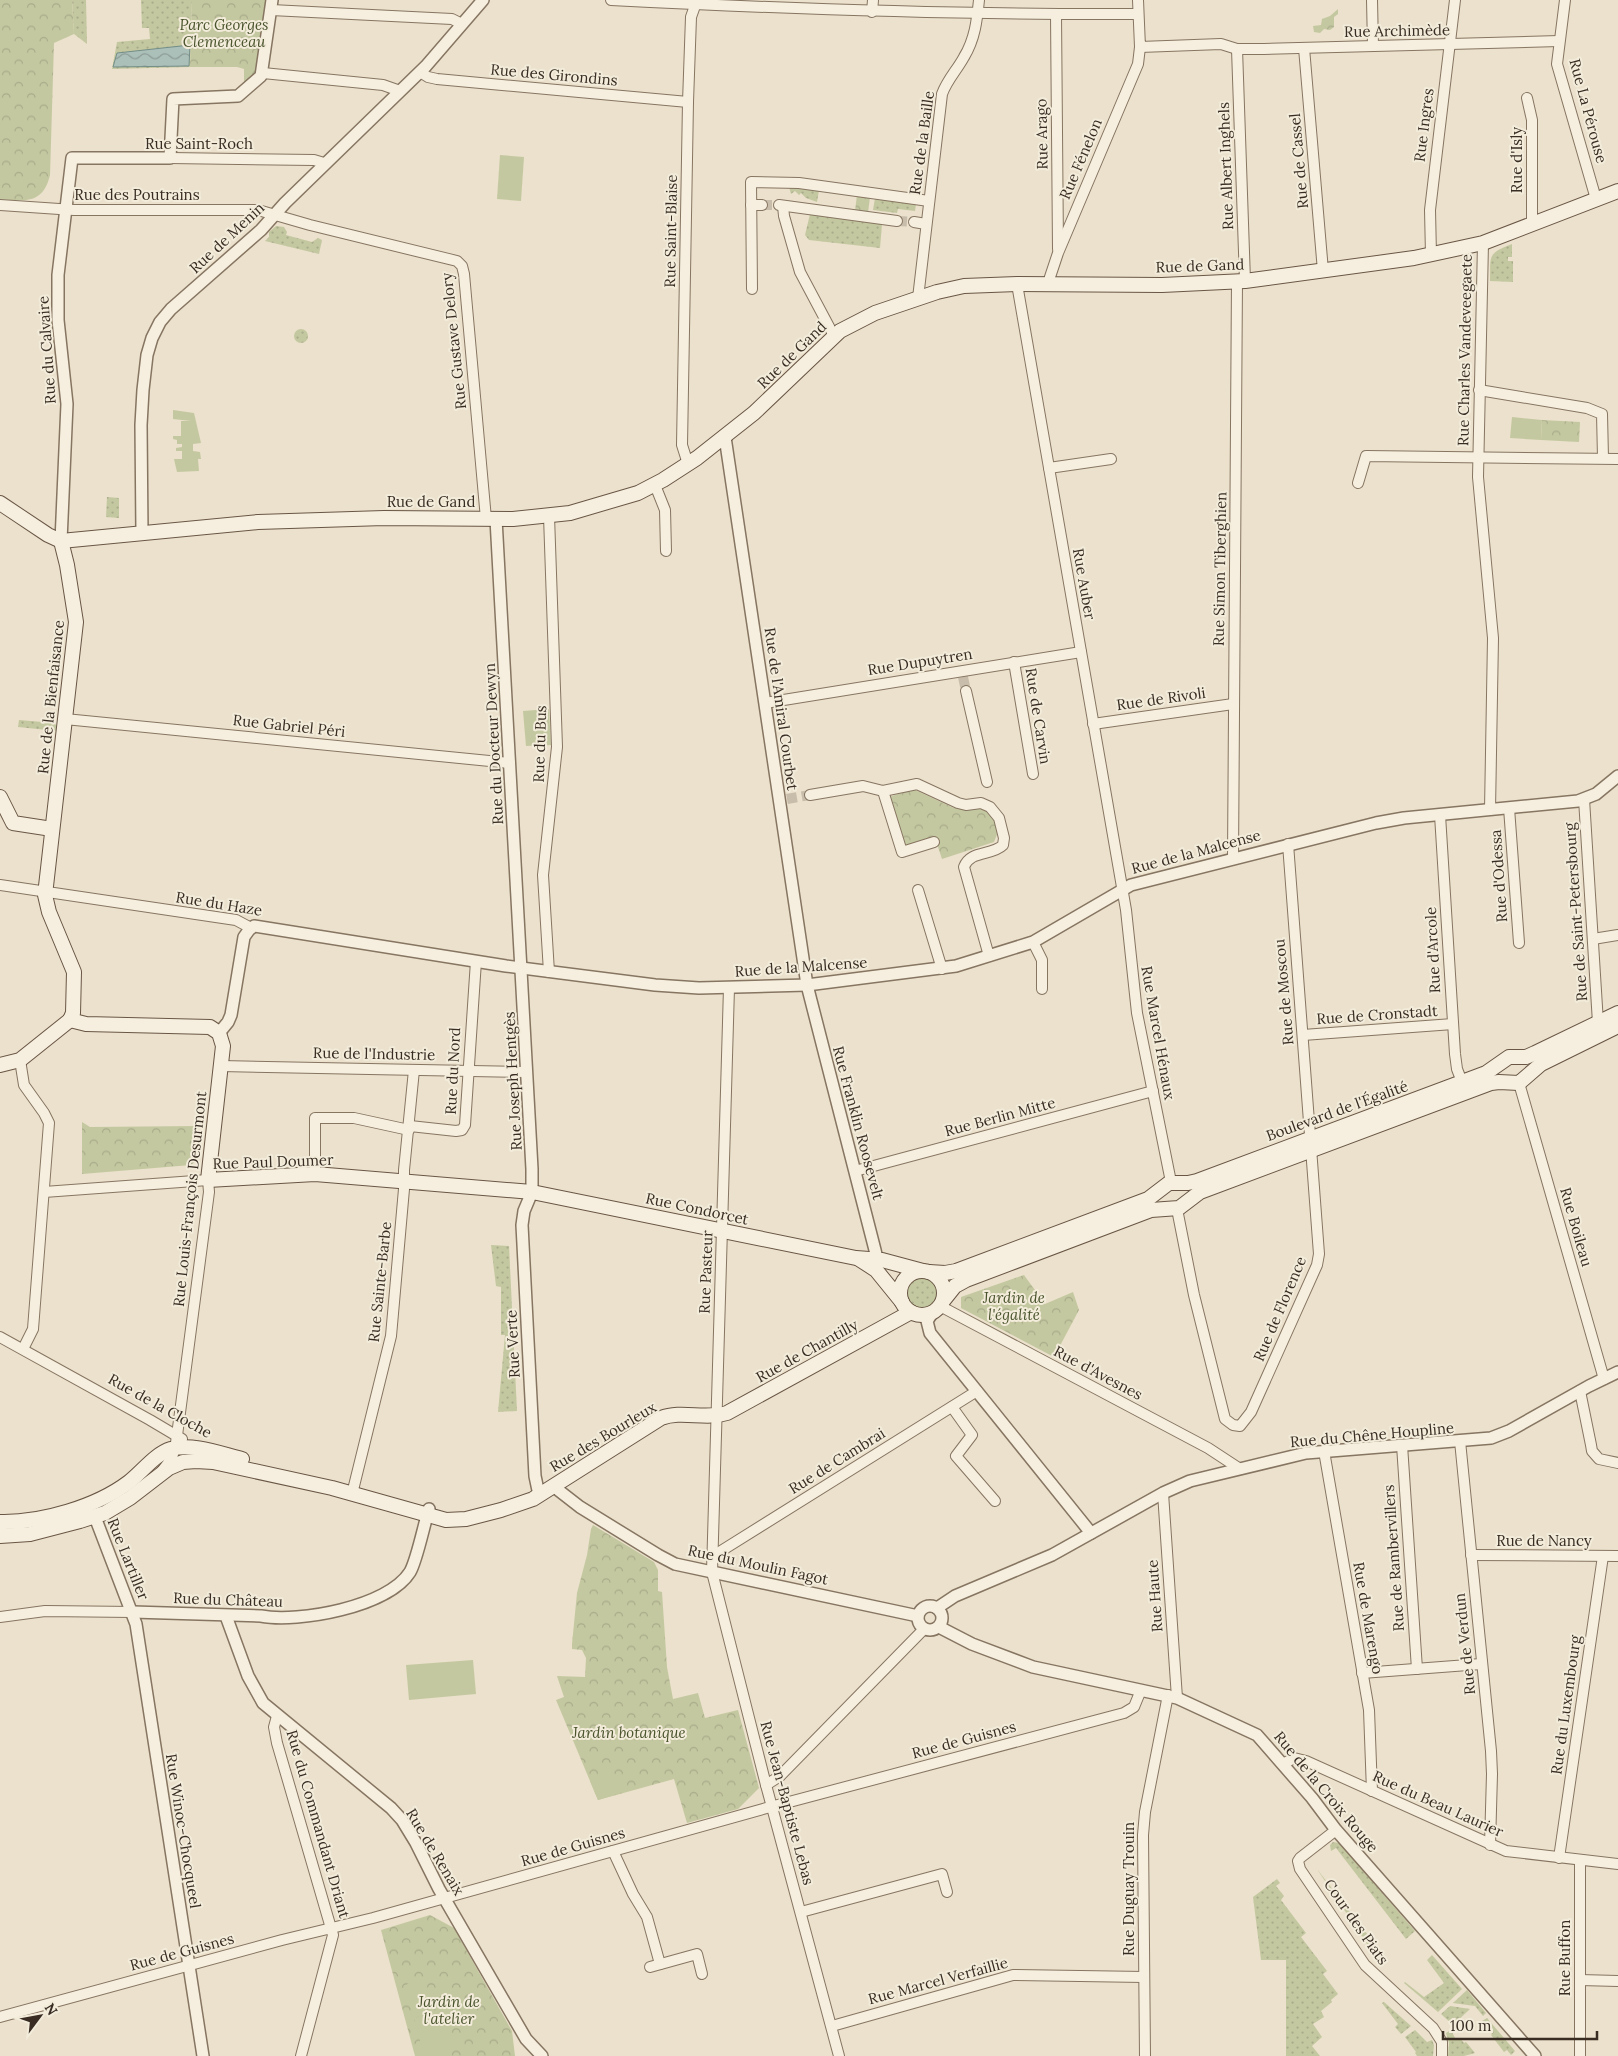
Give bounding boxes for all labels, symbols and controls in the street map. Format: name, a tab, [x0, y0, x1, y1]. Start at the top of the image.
park label: Parc Georges Clemenceau	[179, 15, 269, 51]
street label: Rue Archimède	[1344, 20, 1450, 41]
street label: Rue La Pérouse	[1565, 57, 1612, 165]
street label: Rue des Girondins	[490, 59, 618, 90]
street label: Rue Ingres	[1410, 87, 1437, 163]
street label: Rue de la Baille	[905, 90, 938, 196]
street label: Rue Arago	[1031, 98, 1052, 170]
street label: Rue Albert Inghels	[1214, 102, 1237, 230]
street label: Rue de Cassel	[1285, 112, 1312, 210]
street label: Rue Fénelon	[1055, 116, 1106, 202]
street label: Rue d'Isly	[1507, 127, 1526, 193]
street label: Rue Saint-Roch	[145, 134, 253, 153]
street label: Rue Saint-Blaise	[660, 174, 681, 288]
street label: Rue des Poutrains	[74, 185, 200, 204]
street label: Rue de Menin	[185, 198, 268, 277]
street label: Rue de Gand	[1155, 254, 1245, 277]
street label: Rue Charles Vandeveegaete	[1453, 254, 1476, 446]
street label: Rue Gustave Delory	[437, 272, 470, 410]
street label: Rue du Calvaire	[33, 295, 60, 405]
street label: Rue de Gand	[753, 317, 830, 392]
street label: Rue de Gand	[387, 492, 475, 511]
street label: Rue Simon Tiberghien	[1209, 492, 1230, 646]
street label: Rue Auber	[1069, 547, 1100, 622]
street label: Rue de la Bienfaisance	[33, 619, 68, 775]
street label: Rue de l'Amiral Courbet	[761, 626, 802, 792]
street label: Rue Dupuytren	[866, 644, 974, 679]
street label: Rue du Docteur Dewyn	[480, 663, 507, 825]
street label: Rue de Carvin	[1022, 666, 1055, 765]
street label: Rue de Rivoli	[1115, 683, 1207, 714]
street label: Rue du Bus	[529, 705, 550, 783]
street label: Rue Gabriel Péri	[232, 710, 346, 741]
street label: Rue de Saint-Petersbourg	[1560, 821, 1591, 1002]
street label: Rue de la Malcense	[1129, 825, 1263, 878]
street label: Rue d'Odessa	[1486, 829, 1511, 923]
street label: Rue du Haze	[174, 887, 264, 920]
street label: Rue d'Arcole	[1421, 906, 1444, 994]
street label: Rue de Moscou	[1269, 938, 1298, 1046]
street label: Rue de la Malcense	[734, 952, 868, 981]
street label: Rue Marcel Hénaux	[1137, 965, 1180, 1101]
street label: Rue de Cronstadt	[1316, 1001, 1438, 1028]
street label: Rue Joseph Hentgès	[499, 1011, 526, 1151]
street label: Rue du Nord	[441, 1027, 464, 1115]
street label: Rue de l'Industrie	[313, 1043, 435, 1064]
street label: Rue Franklin Roosevelt	[829, 1044, 888, 1202]
street label: Boulevard de l'Égalité	[1263, 1076, 1410, 1145]
street label: Rue Louis-François Desurmont	[169, 1090, 210, 1308]
street label: Rue Berlin Mitte	[942, 1093, 1057, 1140]
street label: Rue Paul Doumer	[212, 1150, 334, 1173]
street label: Rue Boileau	[1556, 1185, 1597, 1269]
street label: Rue Condorcet	[644, 1188, 750, 1229]
street label: Rue Sainte-Barbe	[364, 1221, 395, 1343]
street label: Rue Pasteur	[695, 1229, 716, 1314]
street label: Rue de Florence	[1249, 1253, 1310, 1364]
park label: Jardin de l'égalité	[982, 1288, 1045, 1324]
street label: Rue Verte	[501, 1309, 524, 1379]
street label: Rue de Chantilly	[752, 1315, 861, 1386]
street label: Rue d'Avesnes	[1051, 1341, 1146, 1404]
street label: Rue de la Cloche	[105, 1369, 215, 1442]
street label: Rue des Bourleux	[546, 1397, 660, 1476]
street label: Rue du Chêne Houpline	[1289, 1418, 1455, 1451]
street label: Rue de Cambrai	[785, 1423, 889, 1498]
street label: Rue de Rambervillers	[1379, 1484, 1408, 1632]
street label: Rue Lartiller	[103, 1515, 154, 1603]
street label: Rue de Nancy	[1496, 1531, 1592, 1550]
street label: Rue du Moulin Fagot	[686, 1540, 830, 1589]
street label: Rue Haute	[1142, 1559, 1167, 1633]
street label: Rue de Marengo	[1349, 1560, 1388, 1676]
street label: Rue du Château	[173, 1588, 283, 1611]
street label: Rue de Verdun	[1450, 1592, 1479, 1696]
street label: Rue du Luxembourg	[1546, 1633, 1585, 1776]
street label: Rue de Guisnes	[910, 1716, 1018, 1763]
street label: Rue Jean-Baptiste Lebas	[756, 1719, 819, 1887]
park label: Jardin botanique	[571, 1723, 686, 1742]
street label: Rue du Commandant Driant	[282, 1727, 355, 1920]
street label: Rue de la Croix Rouge	[1270, 1727, 1383, 1856]
street label: Rue Winoc-Chocqueel	[162, 1752, 205, 1910]
street label: Rue du Beau Laurier	[1370, 1766, 1507, 1841]
street label: Rue de Renaix	[402, 1805, 469, 1899]
street label: Rue Duguay Trouin	[1119, 1822, 1138, 1956]
street label: Rue de Guisnes	[519, 1823, 627, 1870]
street label: Cour des Piats	[1320, 1875, 1393, 1968]
street label: Rue Buffon	[1555, 1920, 1574, 1996]
street label: Rue de Guisnes	[128, 1928, 236, 1975]
street label: Rue Marcel Verfaillie	[866, 1953, 1010, 2008]
north arrow	[15, 1991, 65, 2041]
park label: Jardin de l'atelier	[417, 1992, 480, 2028]
text: N	[41, 2000, 62, 2019]
scale bar	[1443, 2008, 1597, 2040]
text: 100 m	[1450, 2016, 1491, 2035]

